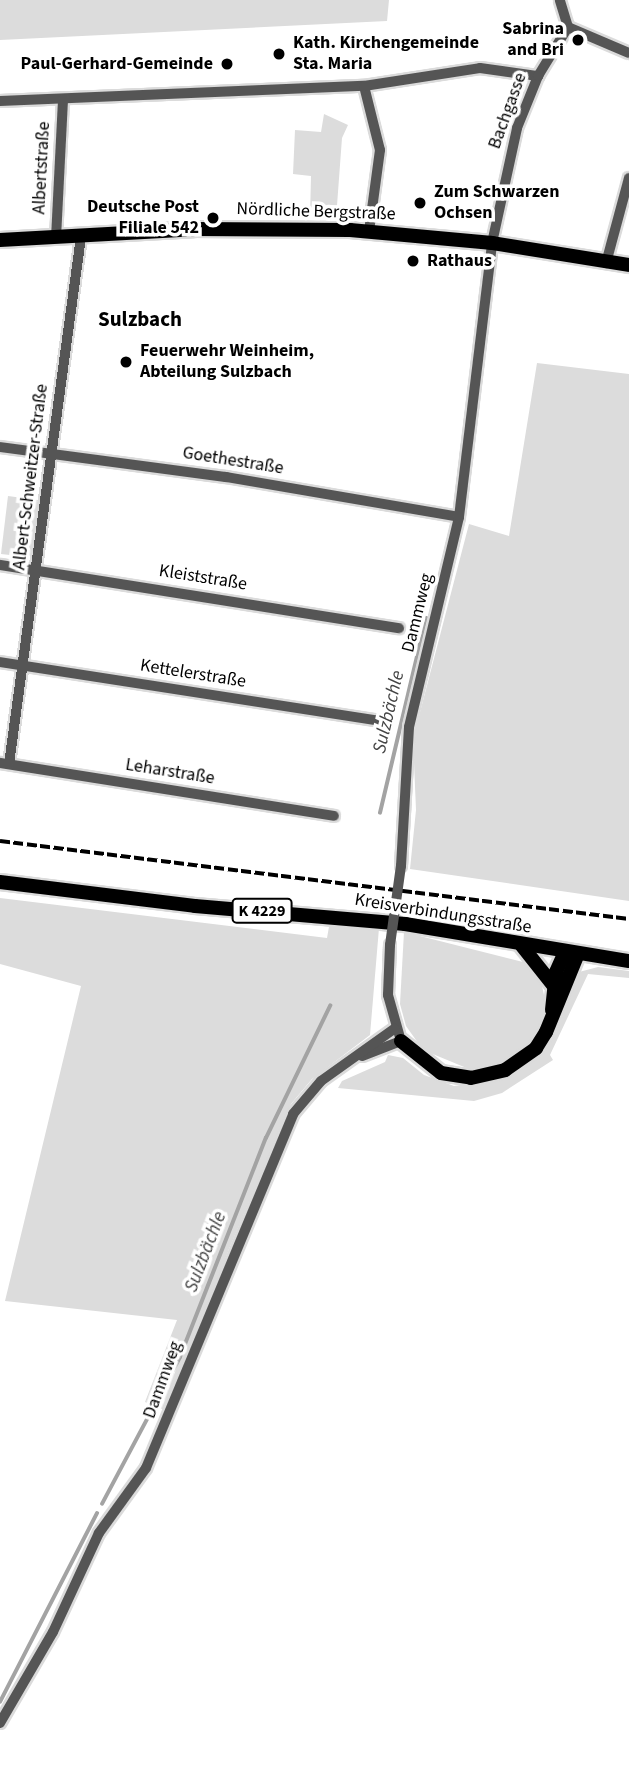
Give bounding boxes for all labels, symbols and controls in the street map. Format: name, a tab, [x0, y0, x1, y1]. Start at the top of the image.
place label: Sabrina and Bri	[502, 19, 564, 61]
marker: Sabrina and Bri	[570, 32, 586, 48]
place label: Kath. Kirchengemeinde Sta. Maria	[293, 33, 479, 76]
marker: Kath. Kirchengemeinde Sta. Maria	[271, 46, 287, 62]
place label: Paul-Gerhard-Gemeinde	[21, 53, 213, 75]
marker: Paul-Gerhard-Gemeinde	[219, 56, 235, 72]
street label: Bachgasse	[484, 70, 532, 152]
street label: Albertstraße	[29, 121, 55, 215]
place label: Zum Schwarzen Ochsen	[434, 182, 559, 224]
marker: Zum Schwarzen Ochsen	[412, 195, 428, 211]
place label: Deutsche Post Filiale 542	[87, 197, 199, 240]
street label: Nördliche Bergstraße	[236, 198, 396, 226]
marker: Deutsche Post Filiale 542	[205, 210, 221, 226]
place label: Rathaus	[427, 250, 492, 272]
marker: Rathaus	[405, 253, 421, 269]
district label: Sulzbach	[98, 306, 182, 332]
place label: Feuerwehr Weinheim, Abteilung Sulzbach	[140, 341, 314, 384]
marker: Feuerwehr Weinheim, Abteilung Sulzbach	[118, 354, 134, 370]
street label: Albert-Schweitzer-Straße	[9, 383, 53, 571]
street label: Goethestraße	[181, 442, 285, 480]
street label: Kleiststraße	[157, 560, 249, 596]
street label: Dammweg	[398, 571, 438, 655]
street label: Kettelerstraße	[139, 655, 247, 693]
water label: Sulzbächle	[368, 668, 410, 756]
street label: Leharstraße	[124, 754, 216, 790]
street label: Kreisverbindungsstraße	[353, 889, 533, 939]
road number: K 4229	[230, 898, 294, 923]
water label: Sulzbächle	[180, 1208, 232, 1296]
street label: Dammweg	[139, 1338, 187, 1422]

